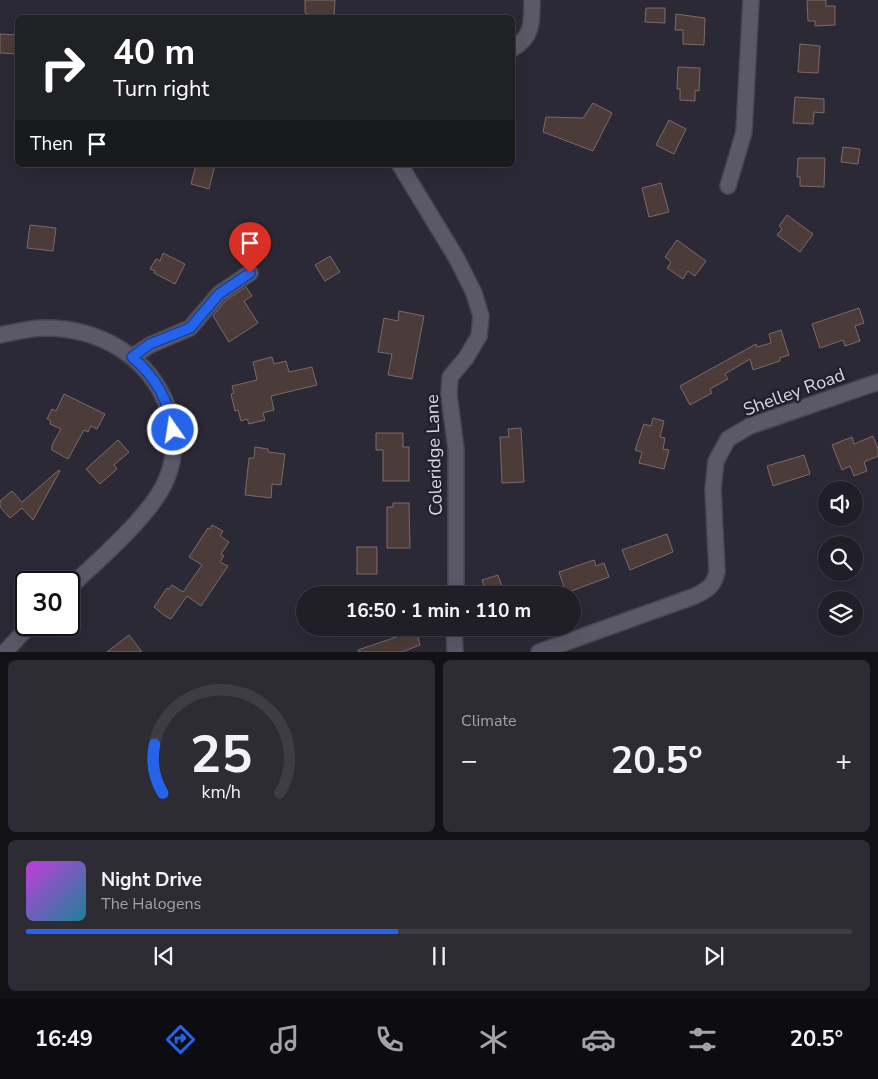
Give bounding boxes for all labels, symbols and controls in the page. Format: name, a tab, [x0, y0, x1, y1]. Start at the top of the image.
text: 40 m	[113, 29, 195, 76]
icon: right	[30, 35, 95, 100]
text: Turn right	[113, 74, 209, 104]
icon: arrive	[83, 130, 111, 158]
text: Then	[30, 131, 73, 157]
pin	[229, 222, 271, 273]
icon: arrive	[236, 229, 264, 257]
street label: Shelley Road	[740, 362, 848, 422]
street label: Coleridge Lane	[420, 394, 448, 516]
position arrow	[146, 403, 198, 455]
map controls	[818, 481, 863, 636]
button: sound	[818, 481, 863, 526]
button: search	[818, 536, 863, 581]
speed limit sign: 30	[15, 571, 80, 636]
button: layers	[818, 591, 863, 636]
text: 16:50 · 1 min · 110 m	[346, 598, 531, 624]
text: Climate	[461, 710, 516, 732]
text: 25	[190, 719, 253, 790]
text: 20.5°	[610, 735, 703, 786]
text: −	[461, 742, 478, 780]
text: +	[835, 742, 852, 780]
text: km/h	[202, 780, 241, 804]
text: Night Drive	[101, 867, 202, 893]
text: The Halogens	[101, 893, 201, 915]
icon: previous	[150, 942, 178, 970]
icon: pause	[425, 942, 453, 970]
icon: next	[700, 942, 728, 970]
icon: directions	[163, 1022, 198, 1057]
icon: music	[267, 1022, 302, 1057]
icon: phone	[372, 1022, 407, 1057]
icon: climate	[476, 1022, 511, 1057]
icon: car	[581, 1022, 616, 1057]
icon: filters	[685, 1022, 720, 1057]
text: 16:49	[35, 1024, 93, 1054]
text: 20.5°	[790, 1024, 843, 1054]

